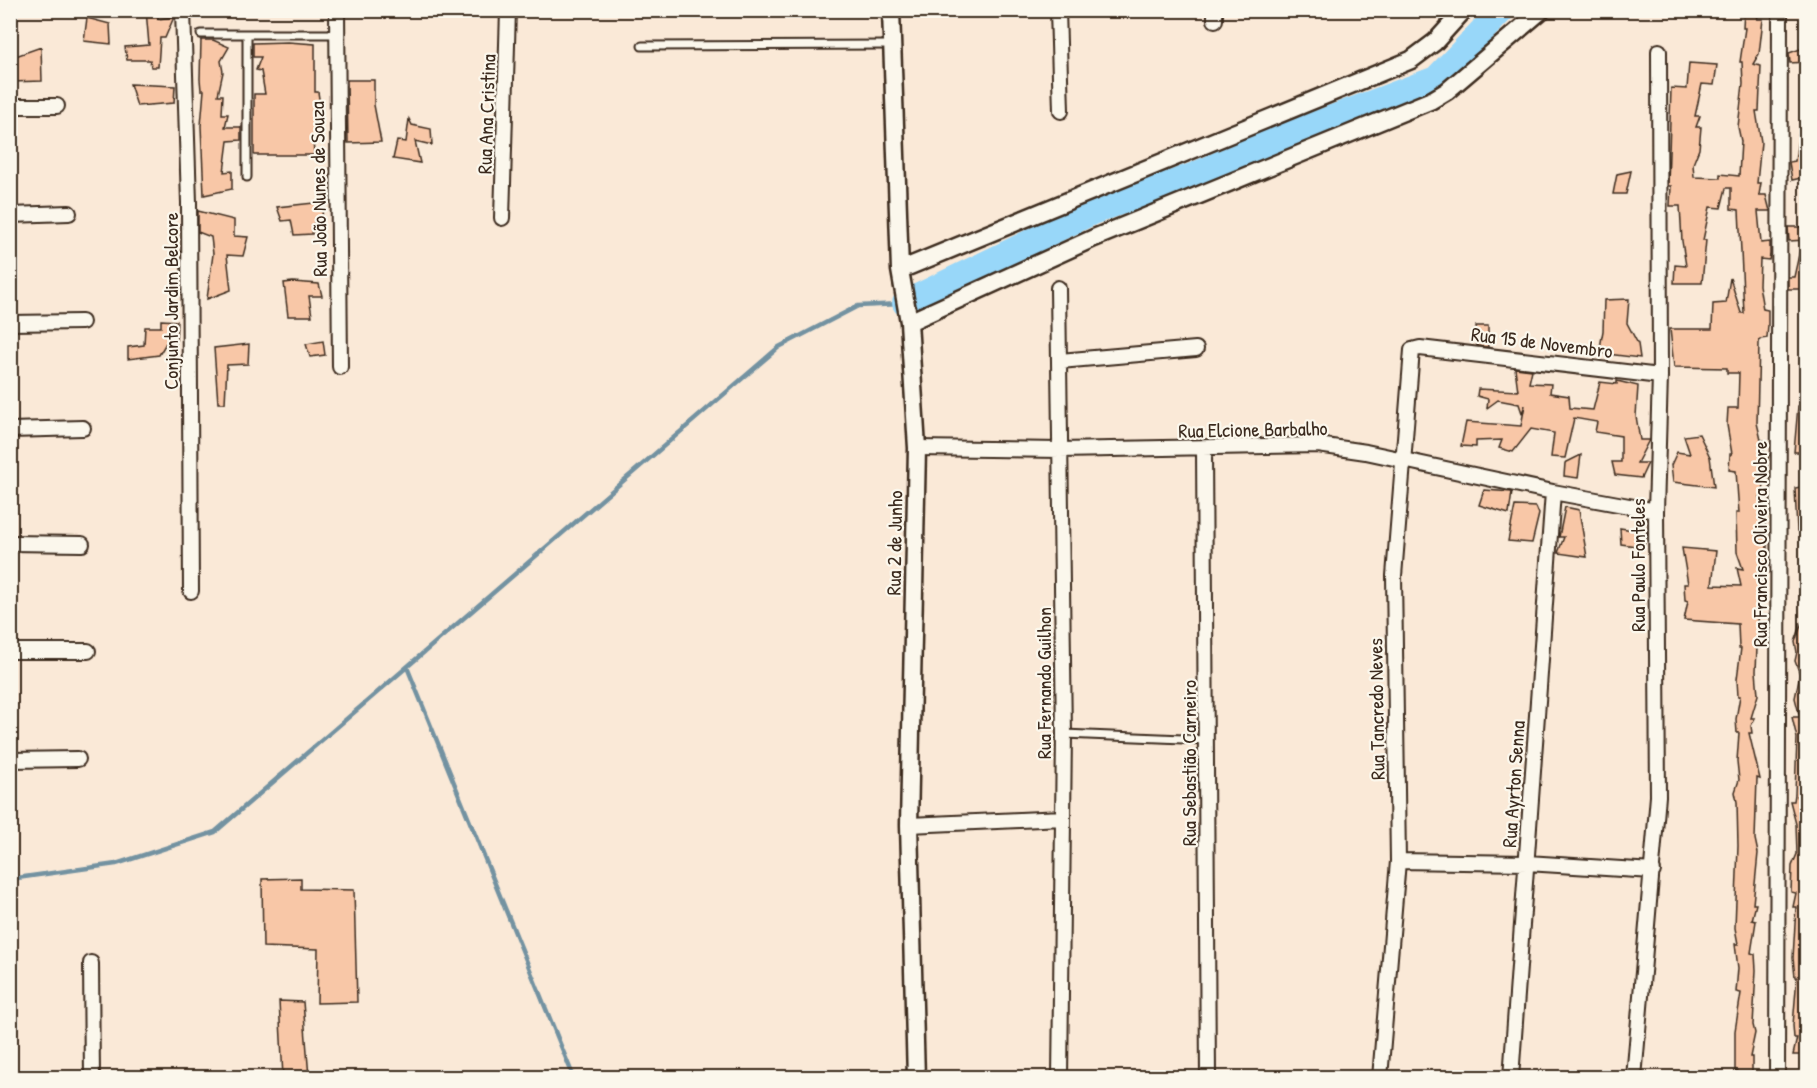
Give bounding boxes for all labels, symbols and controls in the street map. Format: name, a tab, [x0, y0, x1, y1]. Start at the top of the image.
street label: Rua Ana Cristina	[470, 53, 502, 174]
street label: Rua João Nunes de Souza	[303, 101, 333, 277]
street label: Conjunto Jardim Belcore	[157, 212, 184, 390]
street label: Rua 15 de Novembro	[1470, 320, 1614, 364]
street label: Rua Elcione Barbalho	[1178, 414, 1328, 444]
street label: Rua Francisco Oliveira Nobre	[1746, 441, 1773, 647]
street label: Rua 2 de Junho	[880, 490, 908, 596]
street label: Rua Paulo Fonteles	[1624, 498, 1651, 632]
street label: Rua Fernando Guilhon	[1030, 607, 1057, 759]
street label: Rua Tancredo Neves	[1361, 638, 1391, 780]
street label: Rua Sebastião Carneiro	[1175, 680, 1202, 846]
street label: Rua Ayrton Senna	[1495, 720, 1531, 848]

